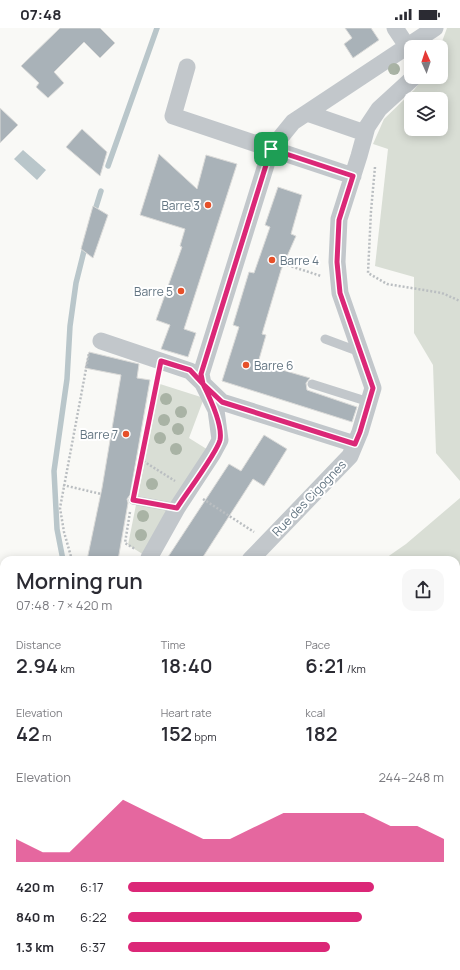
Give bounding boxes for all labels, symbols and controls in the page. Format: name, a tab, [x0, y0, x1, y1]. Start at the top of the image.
text: 07:48	[20, 4, 61, 25]
north arrow	[404, 40, 448, 84]
map controls	[404, 40, 448, 136]
button: layers	[404, 92, 448, 136]
pin	[254, 132, 288, 166]
icon: arrive	[260, 138, 282, 160]
place label: Barre 3	[161, 197, 200, 214]
marker: Barre 3	[203, 200, 213, 210]
place label: Barre 4	[280, 252, 319, 269]
marker: Barre 4	[267, 255, 277, 265]
place label: Barre 5	[134, 283, 173, 300]
marker: Barre 5	[176, 286, 186, 296]
place label: Barre 6	[254, 357, 293, 374]
marker: Barre 6	[241, 360, 251, 370]
place label: Barre 7	[80, 426, 118, 443]
marker: Barre 7	[121, 429, 131, 439]
street label: Rue des Cigognes	[268, 456, 350, 540]
text: Morning run	[16, 566, 143, 596]
button: share	[402, 569, 444, 611]
text: 07:48 · 7 × 420 m	[16, 596, 112, 614]
text: Distance	[16, 637, 61, 652]
text: Time	[161, 637, 186, 652]
text: Pace	[305, 637, 330, 652]
text: 2.94	[16, 652, 58, 679]
text: 18:40	[161, 652, 213, 679]
text: 6:21	[305, 652, 345, 679]
text: km	[58, 661, 75, 676]
text: /km	[345, 661, 366, 676]
text: Elevation	[16, 705, 62, 720]
text: Heart rate	[161, 705, 212, 720]
text: kcal	[305, 705, 325, 720]
text: 42	[16, 720, 40, 747]
text: 152	[161, 720, 192, 747]
text: 182	[305, 720, 338, 747]
text: m	[40, 729, 51, 744]
text: bpm	[192, 729, 217, 744]
text: Elevation	[16, 768, 71, 786]
text: 244–248 m	[378, 768, 444, 786]
text: 420 m	[16, 878, 55, 896]
text: 6:17	[80, 878, 104, 896]
text: 840 m	[16, 908, 55, 926]
text: 6:22	[80, 908, 107, 926]
text: 1.3 km	[16, 938, 54, 956]
text: 6:37	[80, 938, 106, 956]

